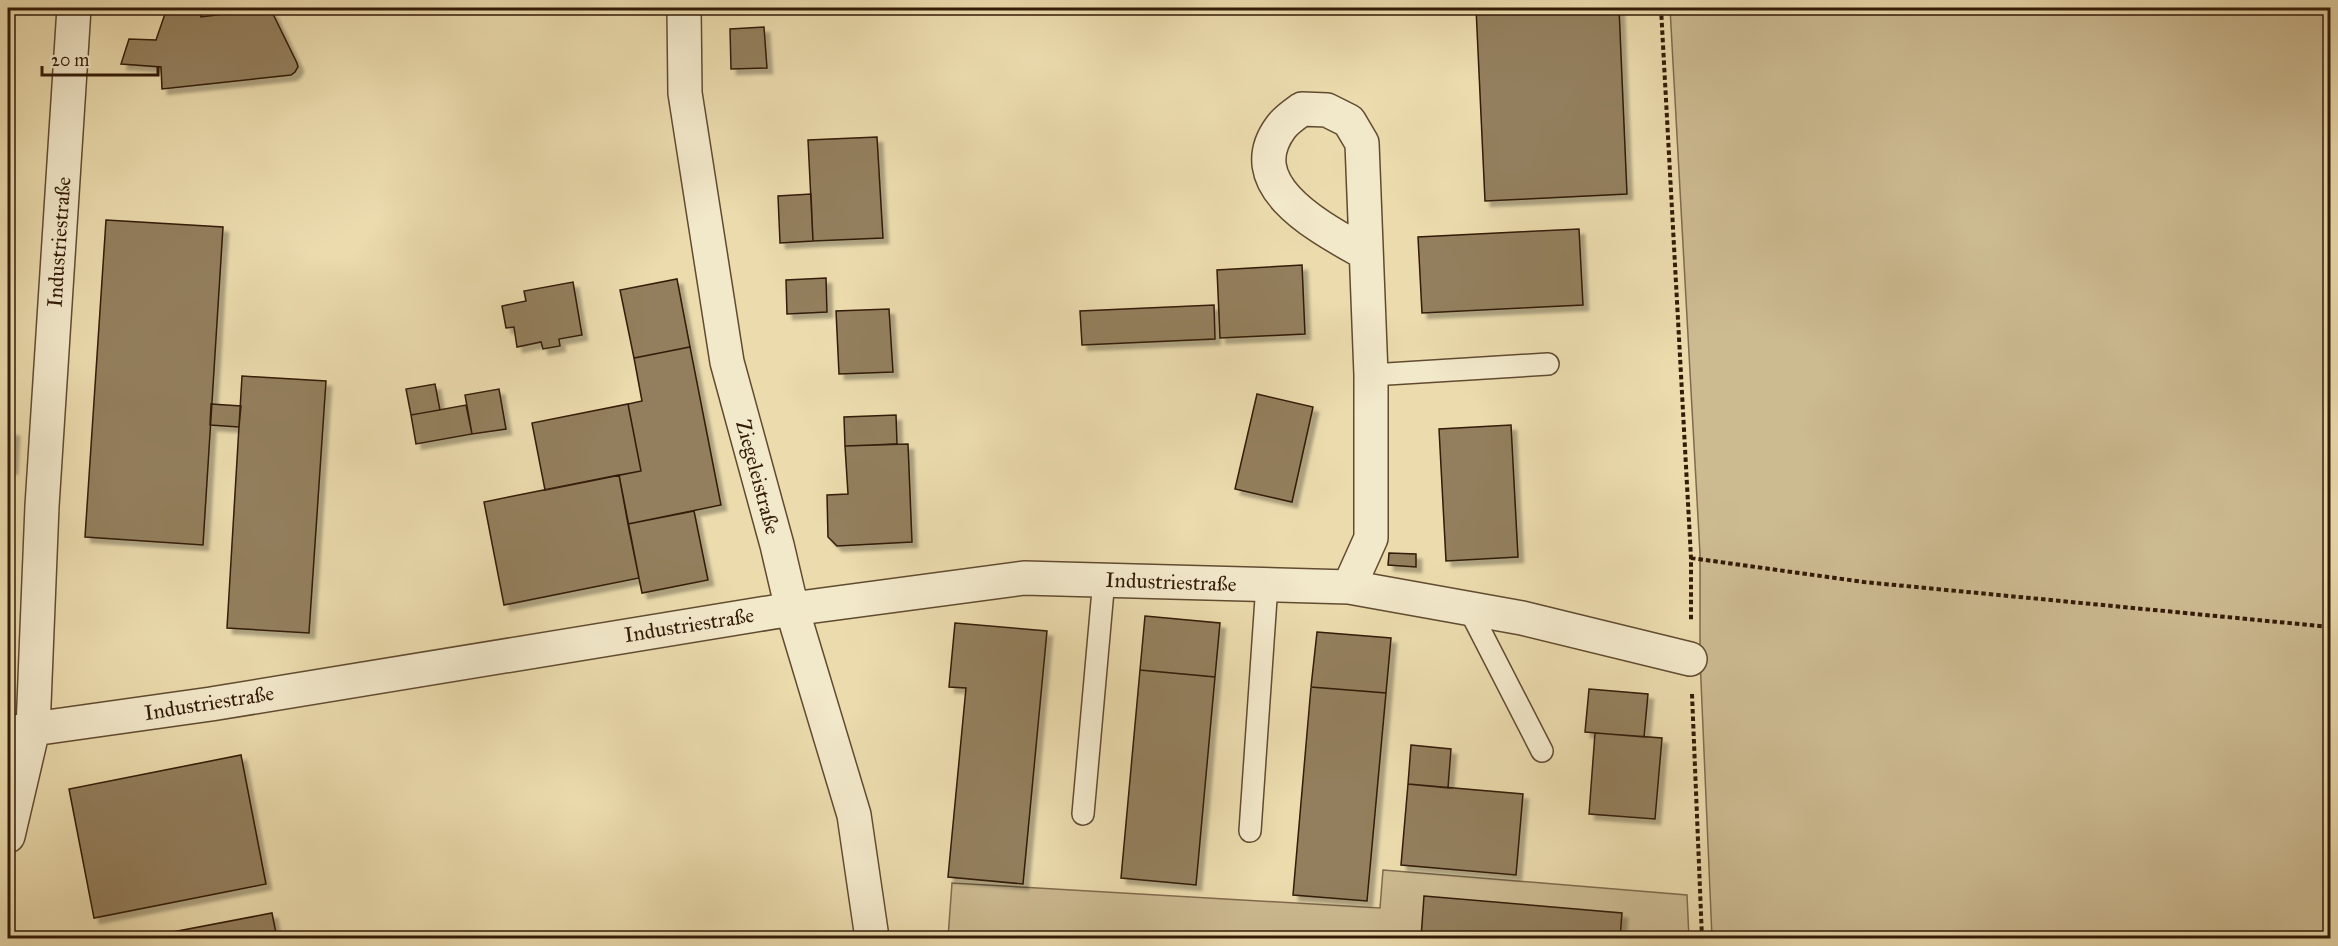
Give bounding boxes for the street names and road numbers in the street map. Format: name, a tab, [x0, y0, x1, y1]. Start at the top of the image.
street label: Industriestraße	[41, 176, 77, 308]
street label: Ziegeleistraße	[730, 417, 786, 537]
street label: Industriestraße	[1105, 567, 1237, 597]
street label: Industriestraße	[622, 602, 756, 648]
street label: Industriestraße	[142, 680, 276, 726]

